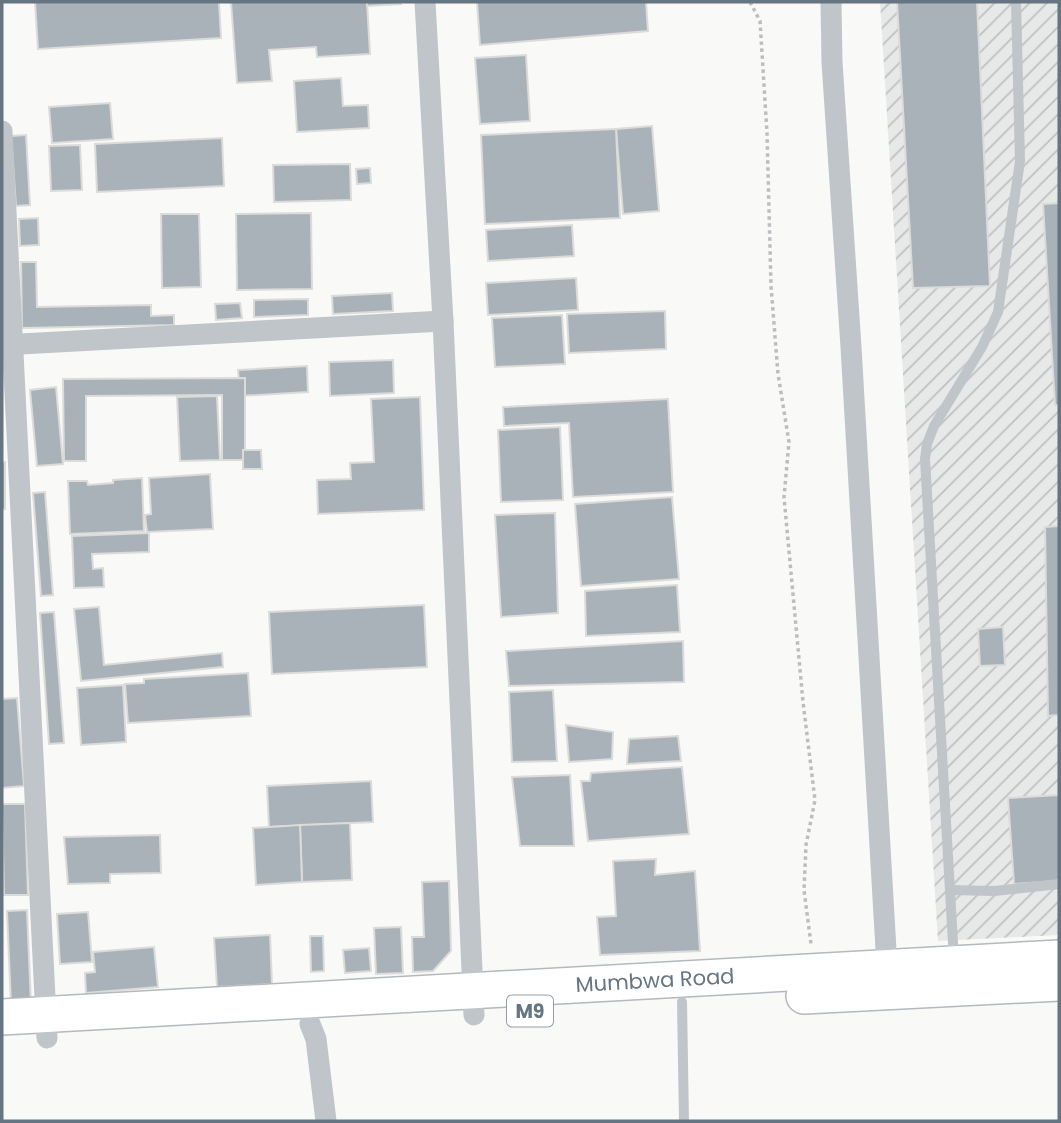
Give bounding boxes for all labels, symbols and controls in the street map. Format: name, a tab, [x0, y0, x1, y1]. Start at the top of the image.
street label: Mumbwa Road	[575, 961, 735, 999]
road number: M9	[507, 995, 553, 1026]

